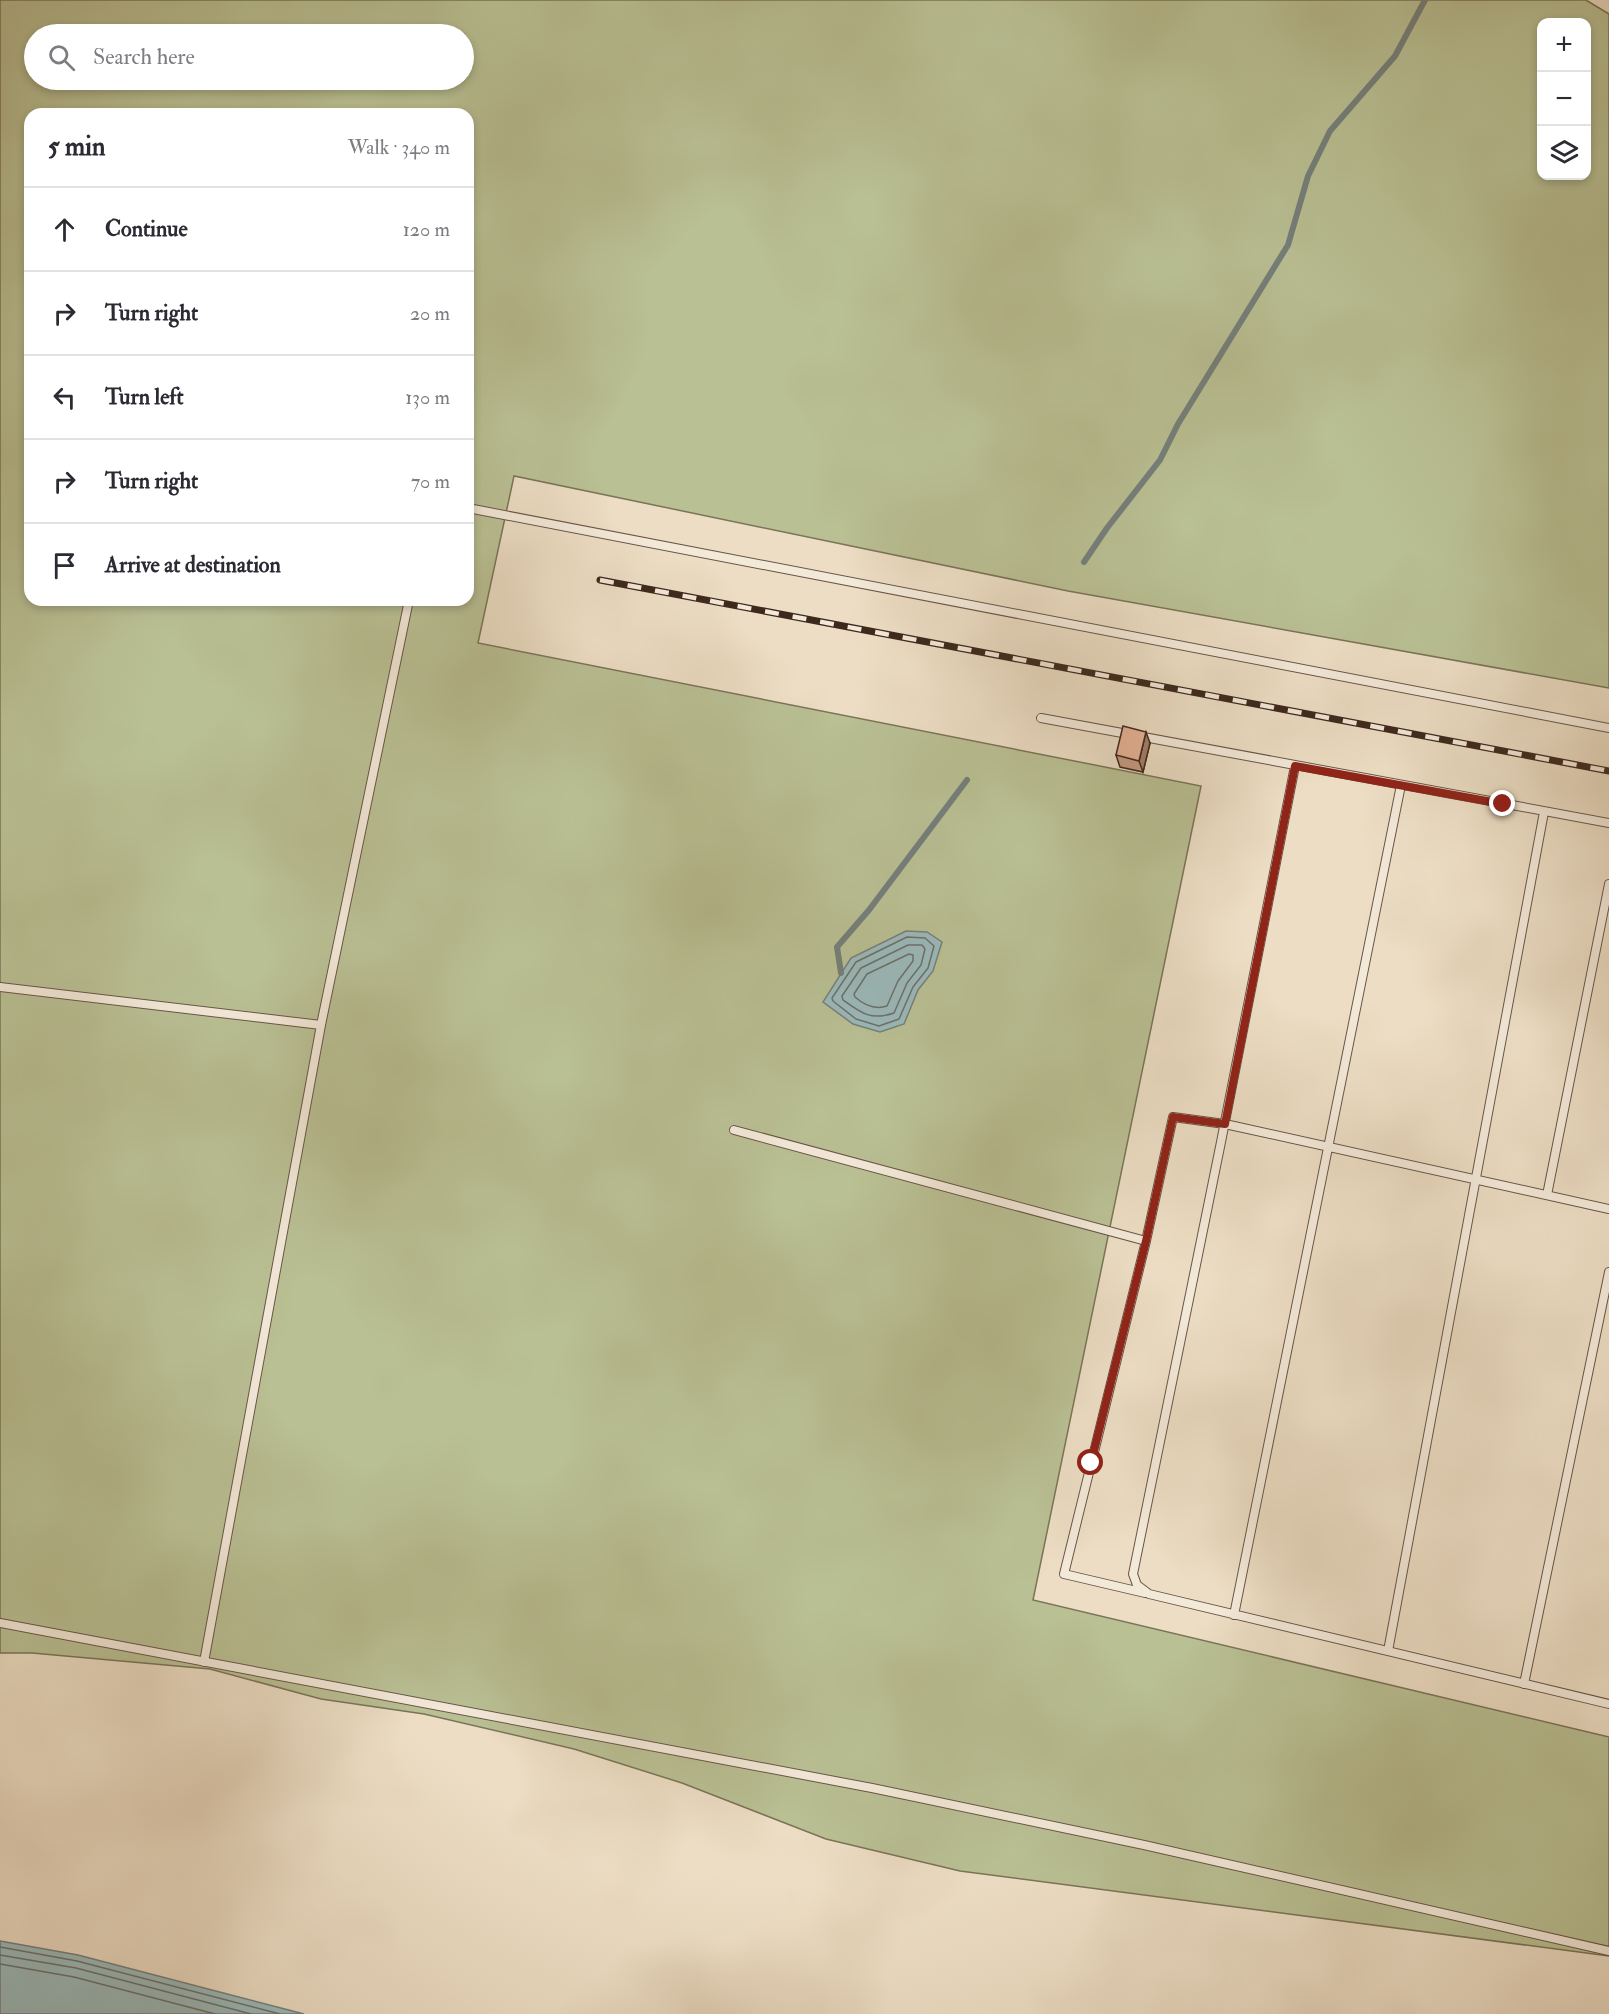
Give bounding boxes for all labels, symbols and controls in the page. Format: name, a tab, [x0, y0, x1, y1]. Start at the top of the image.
map controls	[1537, 18, 1591, 180]
button: +	[1537, 18, 1591, 72]
search box	[24, 24, 474, 90]
icon: search	[45, 41, 78, 74]
text: Search here	[93, 43, 195, 71]
button: −	[1537, 72, 1591, 126]
button: layers	[1537, 126, 1591, 180]
text: 5 min	[48, 131, 105, 163]
text: Walk · 340 m	[348, 135, 450, 160]
icon: ahead	[48, 213, 81, 246]
text: Continue	[105, 215, 188, 243]
text: 120 m	[403, 217, 450, 242]
icon: right	[48, 297, 81, 330]
text: Turn right	[105, 299, 198, 327]
text: 20 m	[410, 301, 450, 326]
icon: left	[48, 381, 81, 414]
text: Turn left	[105, 383, 184, 411]
text: 130 m	[405, 385, 450, 410]
icon: right	[48, 465, 81, 498]
text: Turn right	[105, 467, 198, 495]
text: 70 m	[411, 469, 450, 494]
icon: arrive	[48, 549, 81, 582]
text: Arrive at destination	[105, 551, 281, 579]
route end	[1489, 790, 1515, 816]
route start	[1077, 1449, 1103, 1475]

